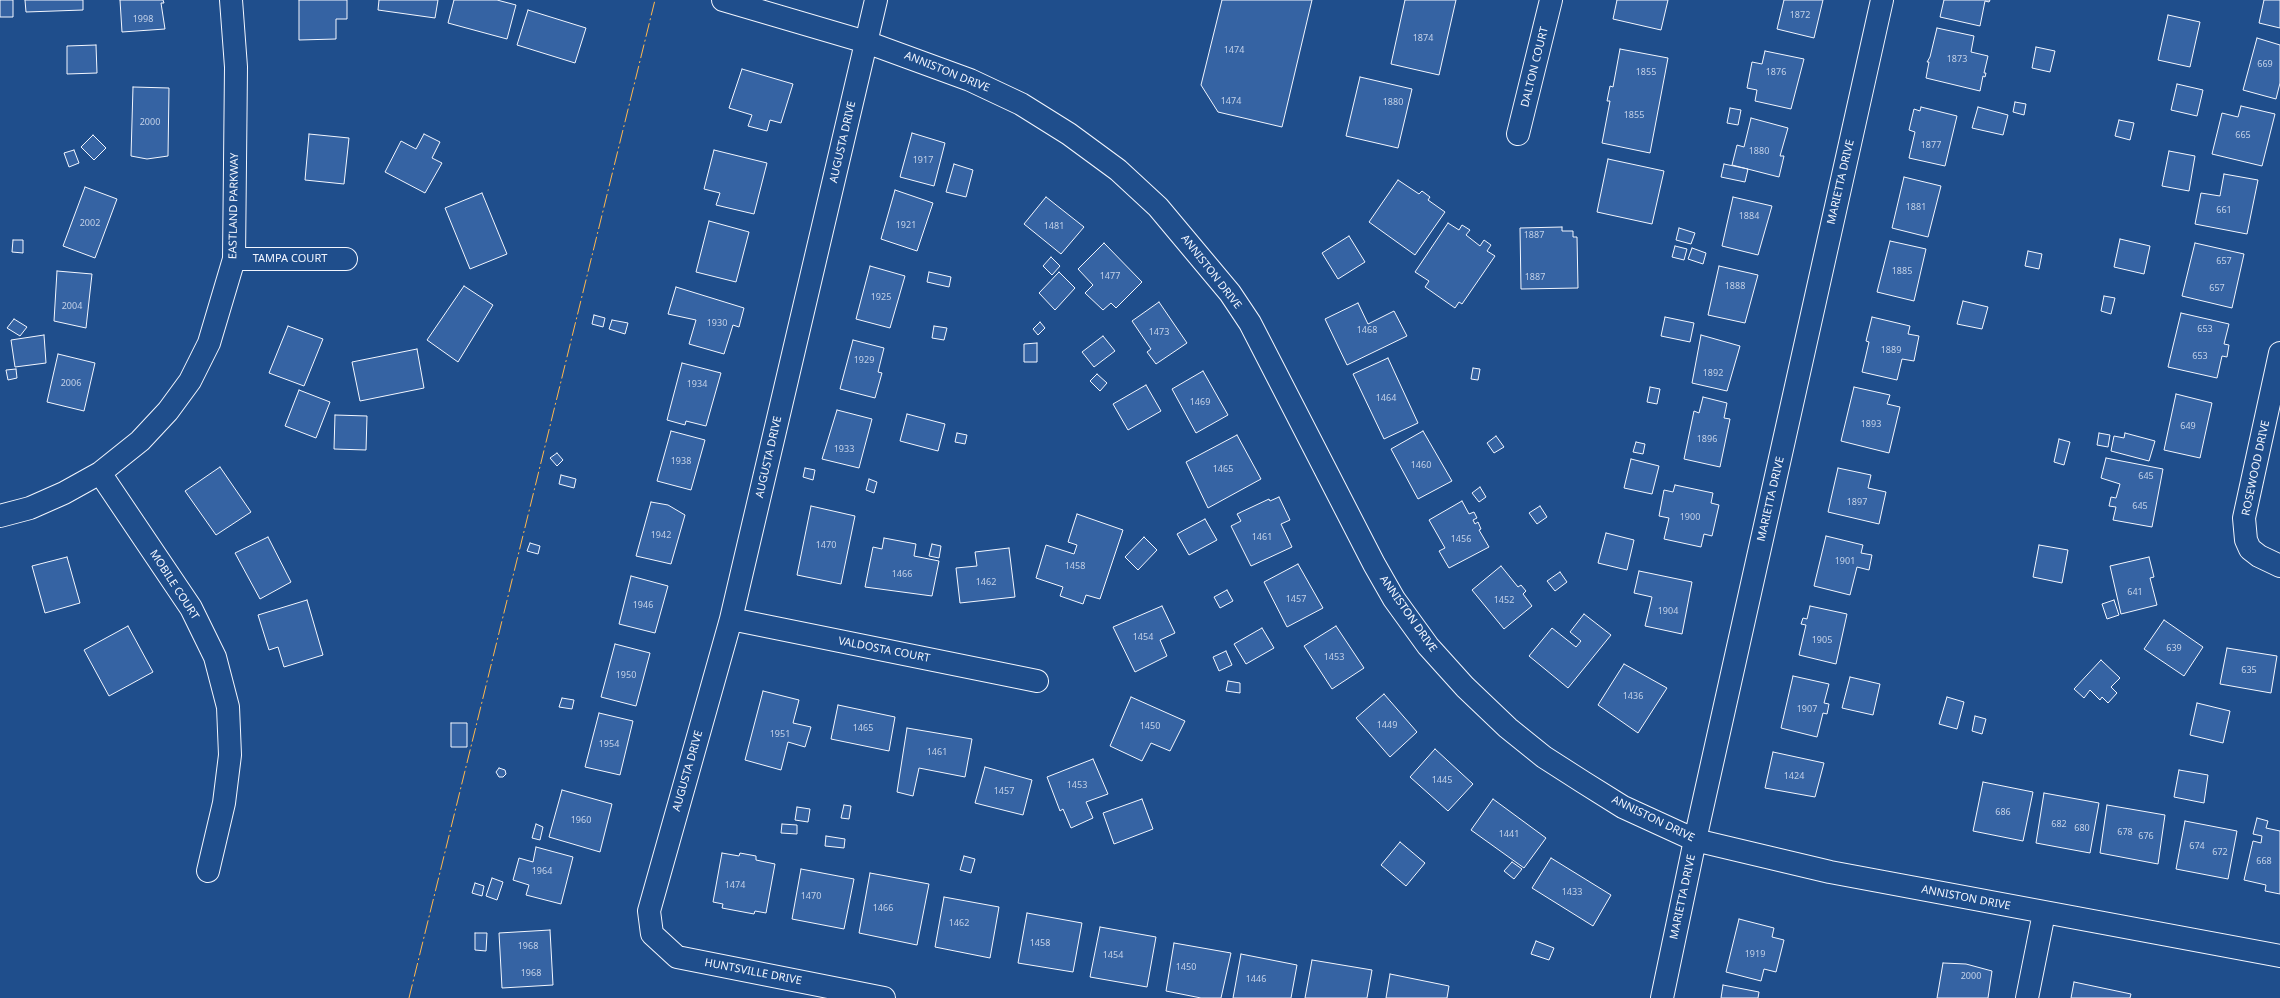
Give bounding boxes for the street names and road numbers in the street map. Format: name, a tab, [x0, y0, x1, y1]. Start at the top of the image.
street label: DALTON COURT	[1519, 25, 1551, 109]
street label: ANNISTON DRIVE	[903, 49, 991, 95]
street label: AUGUSTA DRIVE	[827, 100, 859, 184]
street label: MARIETTA DRIVE	[1825, 138, 1857, 226]
street label: EASTLAND PARKWAY	[226, 153, 242, 259]
street label: ANNISTON DRIVE	[1178, 232, 1244, 312]
street label: TAMPA COURT	[253, 252, 327, 266]
street label: AUGUSTA DRIVE	[753, 415, 785, 499]
street label: ROSEWOOD DRIVE	[2239, 419, 2273, 517]
street label: MARIETTA DRIVE	[1755, 455, 1787, 543]
street label: MOBILE COURT	[147, 548, 201, 622]
street label: ANNISTON DRIVE	[1377, 573, 1439, 655]
street label: VALDOSTA COURT	[837, 635, 931, 665]
street label: AUGUSTA DRIVE	[670, 729, 706, 813]
street label: ANNISTON DRIVE	[1609, 793, 1697, 845]
street label: MARIETTA DRIVE	[1668, 853, 1698, 941]
street label: ANNISTON DRIVE	[1920, 883, 2012, 913]
street label: HUNTSVILLE DRIVE	[703, 956, 803, 988]

